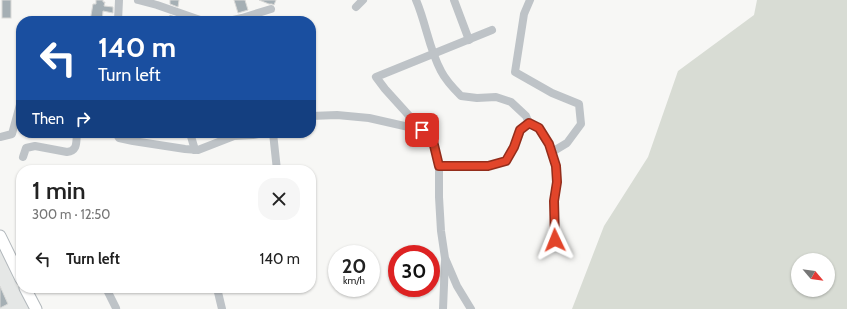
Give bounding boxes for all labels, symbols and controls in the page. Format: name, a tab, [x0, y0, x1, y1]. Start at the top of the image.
text: 140 m	[98, 30, 176, 64]
icon: left	[32, 32, 84, 84]
text: Turn left	[98, 64, 161, 86]
icon: right	[72, 108, 94, 130]
text: Then	[32, 110, 64, 128]
pin	[405, 113, 439, 147]
icon: arrive	[411, 119, 433, 141]
text: 1 min	[32, 176, 86, 205]
button: close	[258, 178, 300, 220]
text: 300 m · 12:50	[32, 206, 110, 222]
position arrow	[534, 219, 576, 261]
speed limit sign: 30	[388, 245, 440, 297]
icon: left	[32, 248, 54, 270]
text: Turn left	[66, 250, 120, 268]
text: 140 m	[259, 250, 300, 268]
north arrow	[791, 253, 835, 297]
map controls	[791, 253, 835, 297]
text: 20	[342, 254, 366, 278]
text: km/h	[343, 274, 365, 287]

